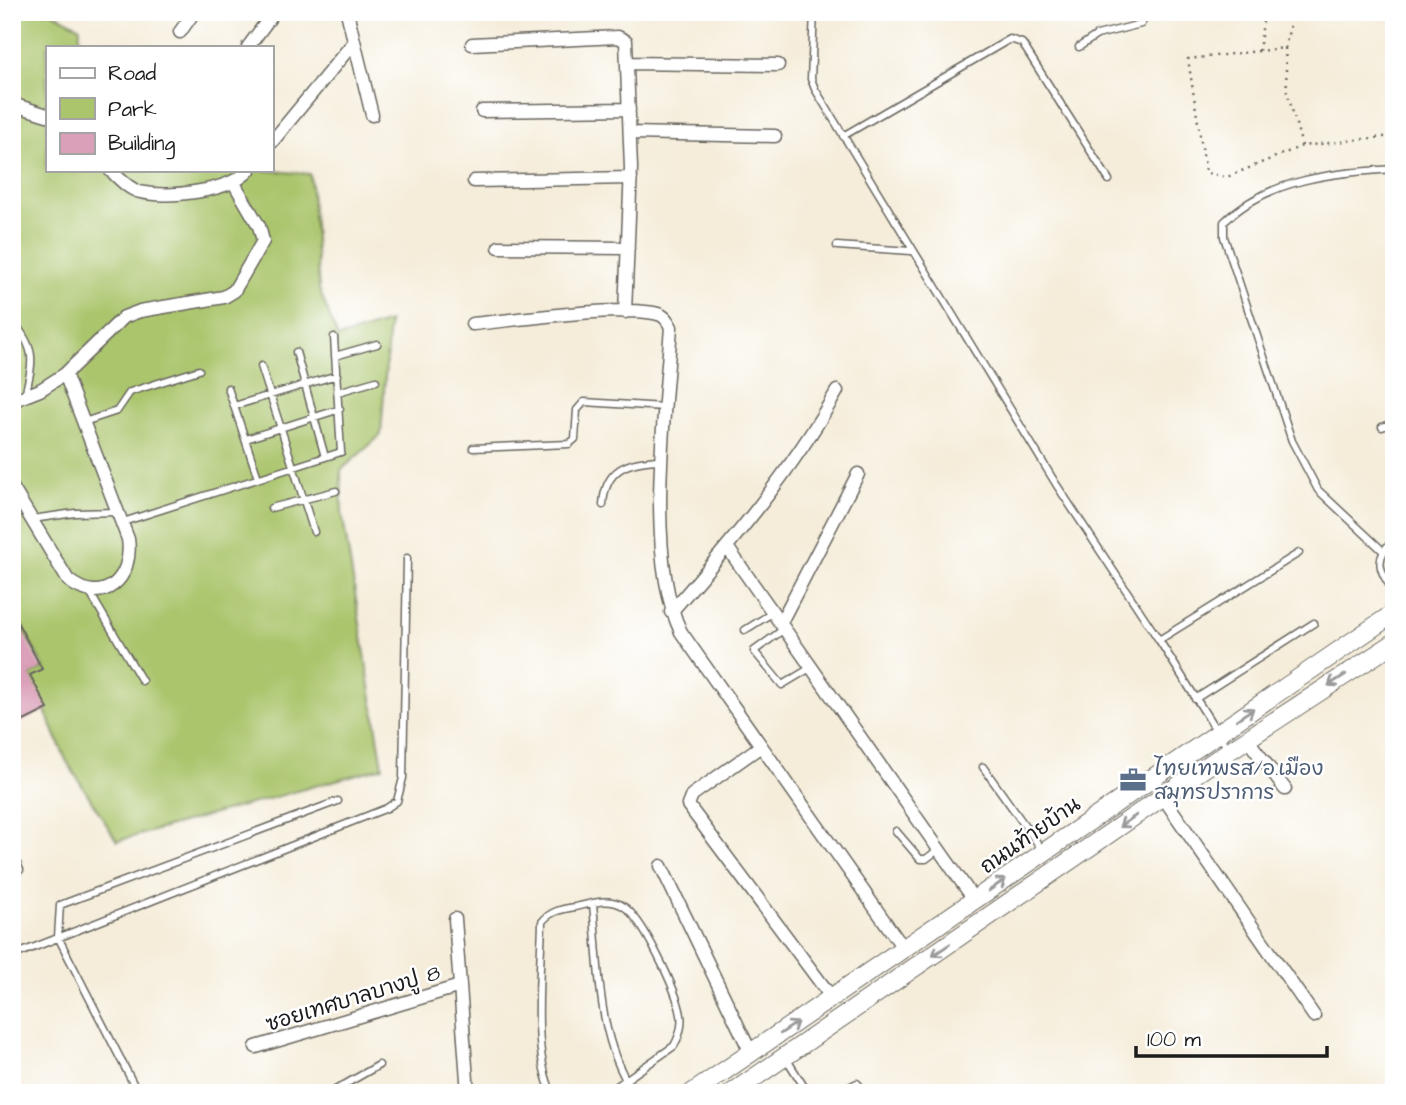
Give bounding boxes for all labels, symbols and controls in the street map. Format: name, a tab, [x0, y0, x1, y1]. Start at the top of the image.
legend	[46, 46, 273, 172]
text: Road	[108, 59, 156, 88]
text: Park	[108, 95, 157, 124]
text: Building	[108, 129, 176, 160]
one-way arrow	[1327, 673, 1347, 687]
one-way arrow	[1235, 707, 1254, 721]
place label: ไทยเทพรส/อ.เมือง สมุทรปราการ	[1153, 754, 1323, 808]
office icon: ไทยเทพรส/อ.เมือง สมุทรปราการ	[1118, 765, 1148, 795]
street label: ถนนท้ายบ้าน	[974, 790, 1086, 881]
one-way arrow	[1119, 814, 1138, 828]
one-way arrow	[987, 878, 1006, 892]
one-way arrow	[932, 943, 951, 958]
street label: ซอยเทศบาลบางปู 8	[262, 958, 445, 1040]
scale bar	[1136, 1014, 1327, 1058]
one-way arrow	[779, 1020, 798, 1035]
text: 100 m	[1147, 1025, 1202, 1054]

